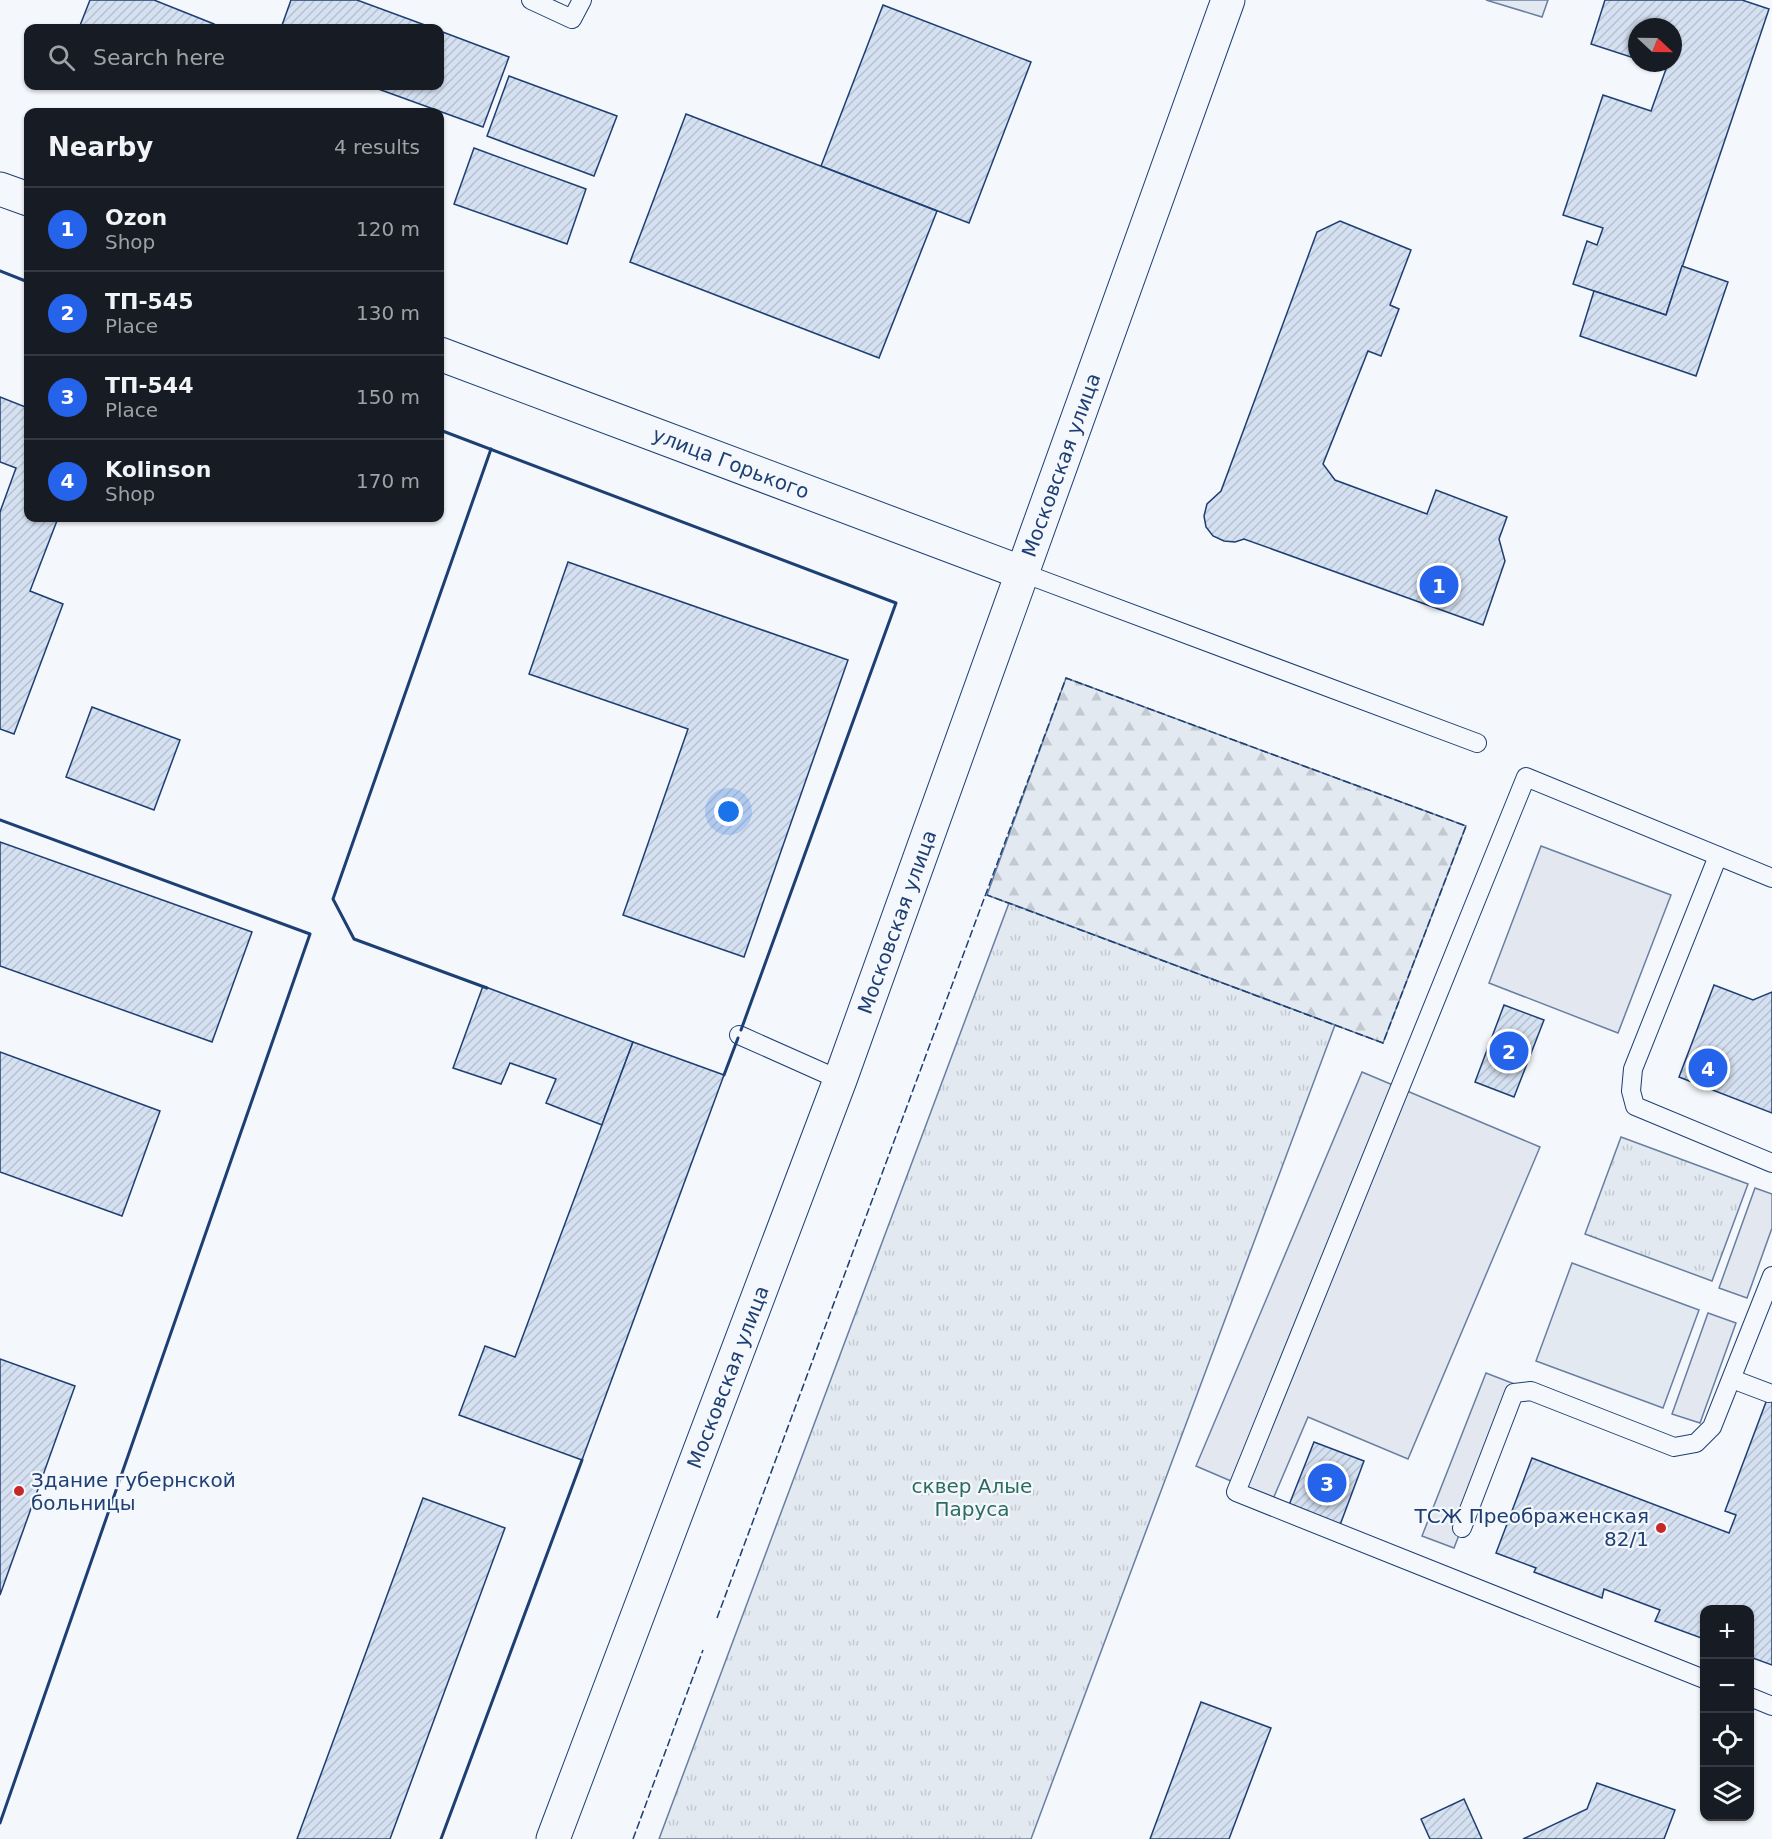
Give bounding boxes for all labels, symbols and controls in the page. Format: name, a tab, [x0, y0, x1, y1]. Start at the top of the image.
north arrow	[1628, 18, 1682, 72]
search box	[24, 24, 444, 90]
icon: search	[45, 41, 78, 74]
text: Search here	[93, 45, 225, 70]
text: Nearby	[48, 132, 153, 162]
text: 4 results	[334, 135, 420, 159]
text: Ozon	[105, 205, 167, 230]
text: 1	[61, 217, 74, 241]
text: 120 m	[356, 217, 420, 241]
text: Shop	[105, 230, 155, 254]
text: ТП-545	[105, 289, 193, 314]
text: 2	[61, 301, 74, 325]
text: 130 m	[356, 301, 420, 325]
text: Place	[105, 314, 158, 338]
street label: Московская улица	[1017, 370, 1105, 560]
text: ТП-544	[105, 373, 193, 398]
text: 3	[61, 385, 74, 409]
text: 150 m	[356, 385, 420, 409]
text: Place	[105, 398, 158, 422]
street label: улица Горького	[649, 422, 813, 504]
text: Kolinson	[105, 457, 211, 482]
text: 4	[61, 469, 74, 493]
text: 170 m	[356, 469, 420, 493]
text: Shop	[105, 482, 155, 506]
pin: 1	[1420, 562, 1458, 608]
your location	[714, 797, 743, 826]
street label: Московская улица	[853, 827, 941, 1017]
pin: 2	[1490, 1028, 1528, 1074]
pin: 4	[1688, 1046, 1728, 1090]
street label: Московская улица	[682, 1282, 774, 1472]
pin: 3	[1308, 1460, 1346, 1506]
place label: Здание губернской больницы	[31, 1468, 236, 1515]
park label: сквер Алые Паруса	[912, 1474, 1032, 1521]
marker: Здание губернской больницы	[12, 1484, 26, 1498]
place label: ТСЖ Преображенская 82/1	[1414, 1504, 1649, 1551]
marker: ТСЖ Преображенская 82/1	[1654, 1521, 1668, 1535]
map controls	[1700, 1605, 1754, 1821]
button: +	[1700, 1605, 1754, 1659]
button: −	[1700, 1659, 1754, 1713]
button: locate	[1700, 1713, 1754, 1767]
button: layers	[1700, 1767, 1754, 1821]

